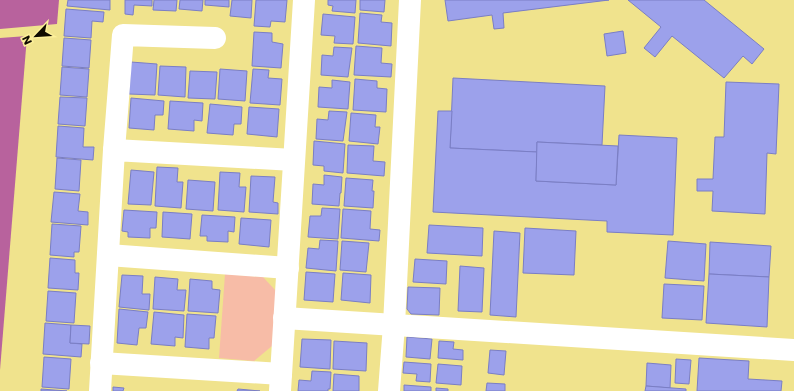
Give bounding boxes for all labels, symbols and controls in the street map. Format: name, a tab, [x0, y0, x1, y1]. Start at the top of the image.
north arrow	[16, 16, 56, 56]
text: N	[18, 33, 36, 47]

